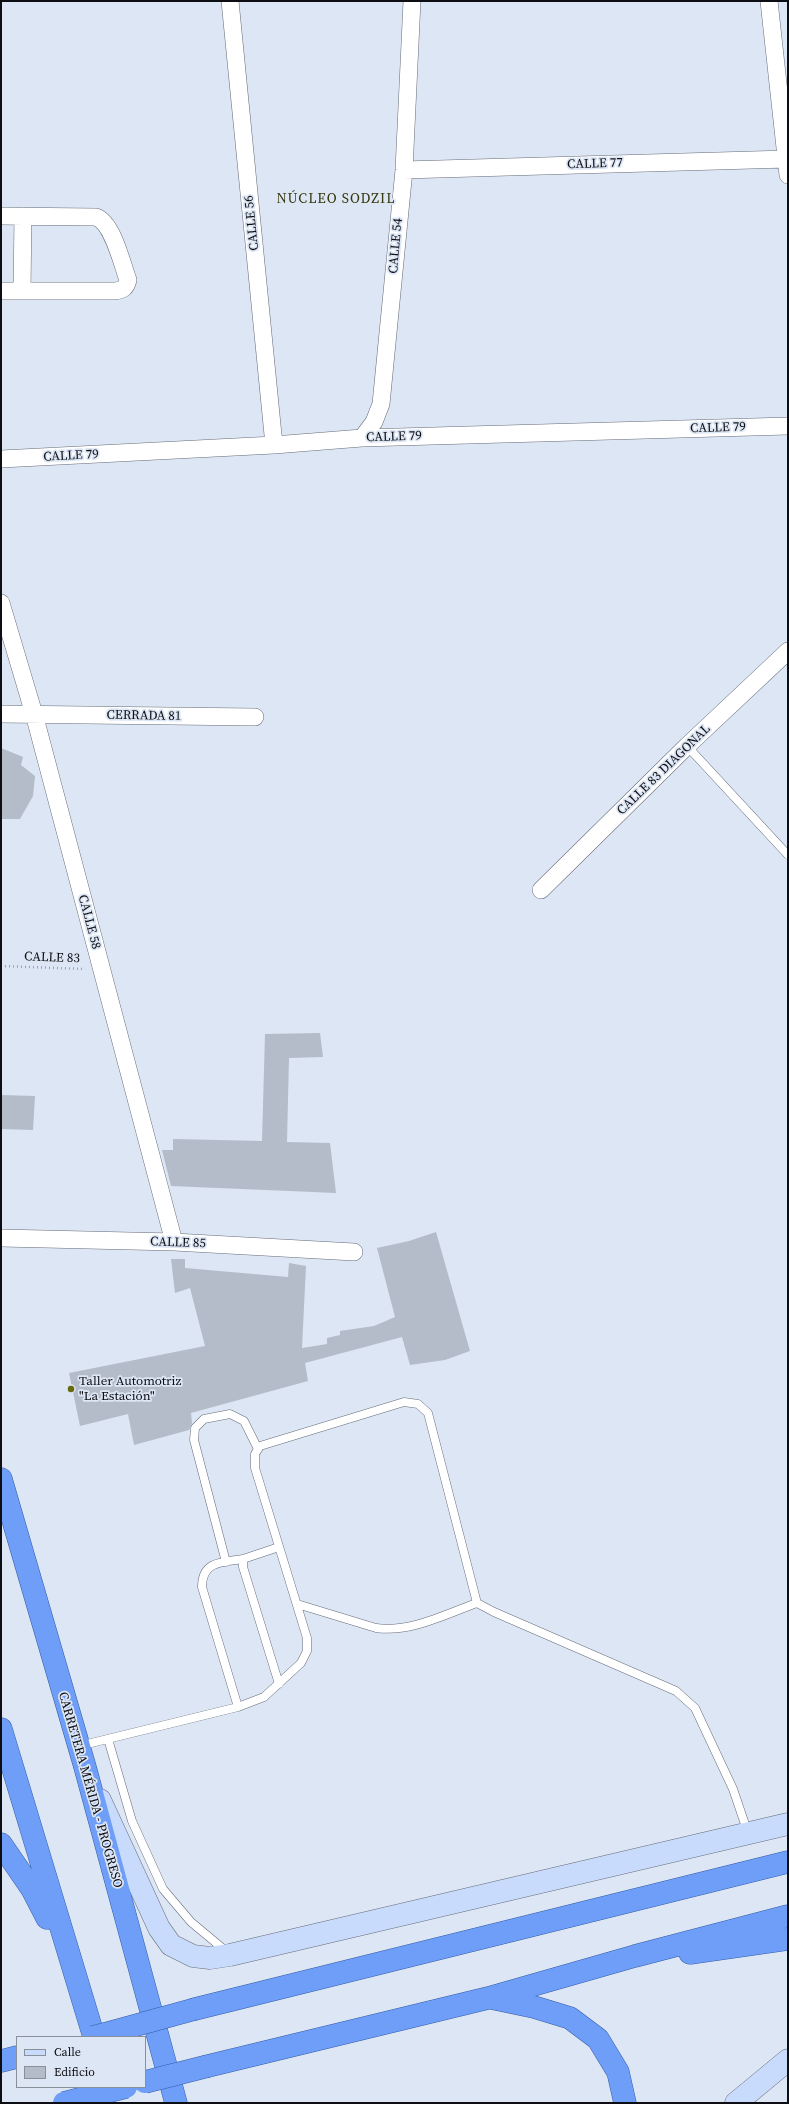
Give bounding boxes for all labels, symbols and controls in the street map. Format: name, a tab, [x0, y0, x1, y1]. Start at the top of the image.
street label: CALLE 77	[567, 155, 623, 173]
district label: NÚCLEO SODZIL	[276, 191, 396, 207]
street label: CALLE 56	[241, 195, 263, 251]
street label: CALLE 54	[386, 218, 406, 274]
street label: CALLE 79	[690, 419, 746, 437]
street label: CALLE 79	[366, 428, 422, 446]
street label: CALLE 79	[43, 447, 99, 465]
street label: CERRADA 81	[107, 708, 181, 724]
street label: CALLE 83 DIAGONAL	[614, 721, 714, 819]
street label: CALLE 58	[74, 893, 104, 951]
street label: CALLE 83	[24, 949, 80, 967]
street label: CALLE 85	[150, 1234, 206, 1252]
place label: Taller Automotriz "La Estación"	[79, 1374, 181, 1405]
marker: Taller Automotriz "La Estación"	[66, 1384, 76, 1394]
street label: CARRETERA MÉRIDA - PROGRESO	[54, 1690, 126, 1890]
legend	[16, 2036, 146, 2088]
text: Calle	[54, 2044, 81, 2060]
text: Edificio	[54, 2064, 95, 2080]

